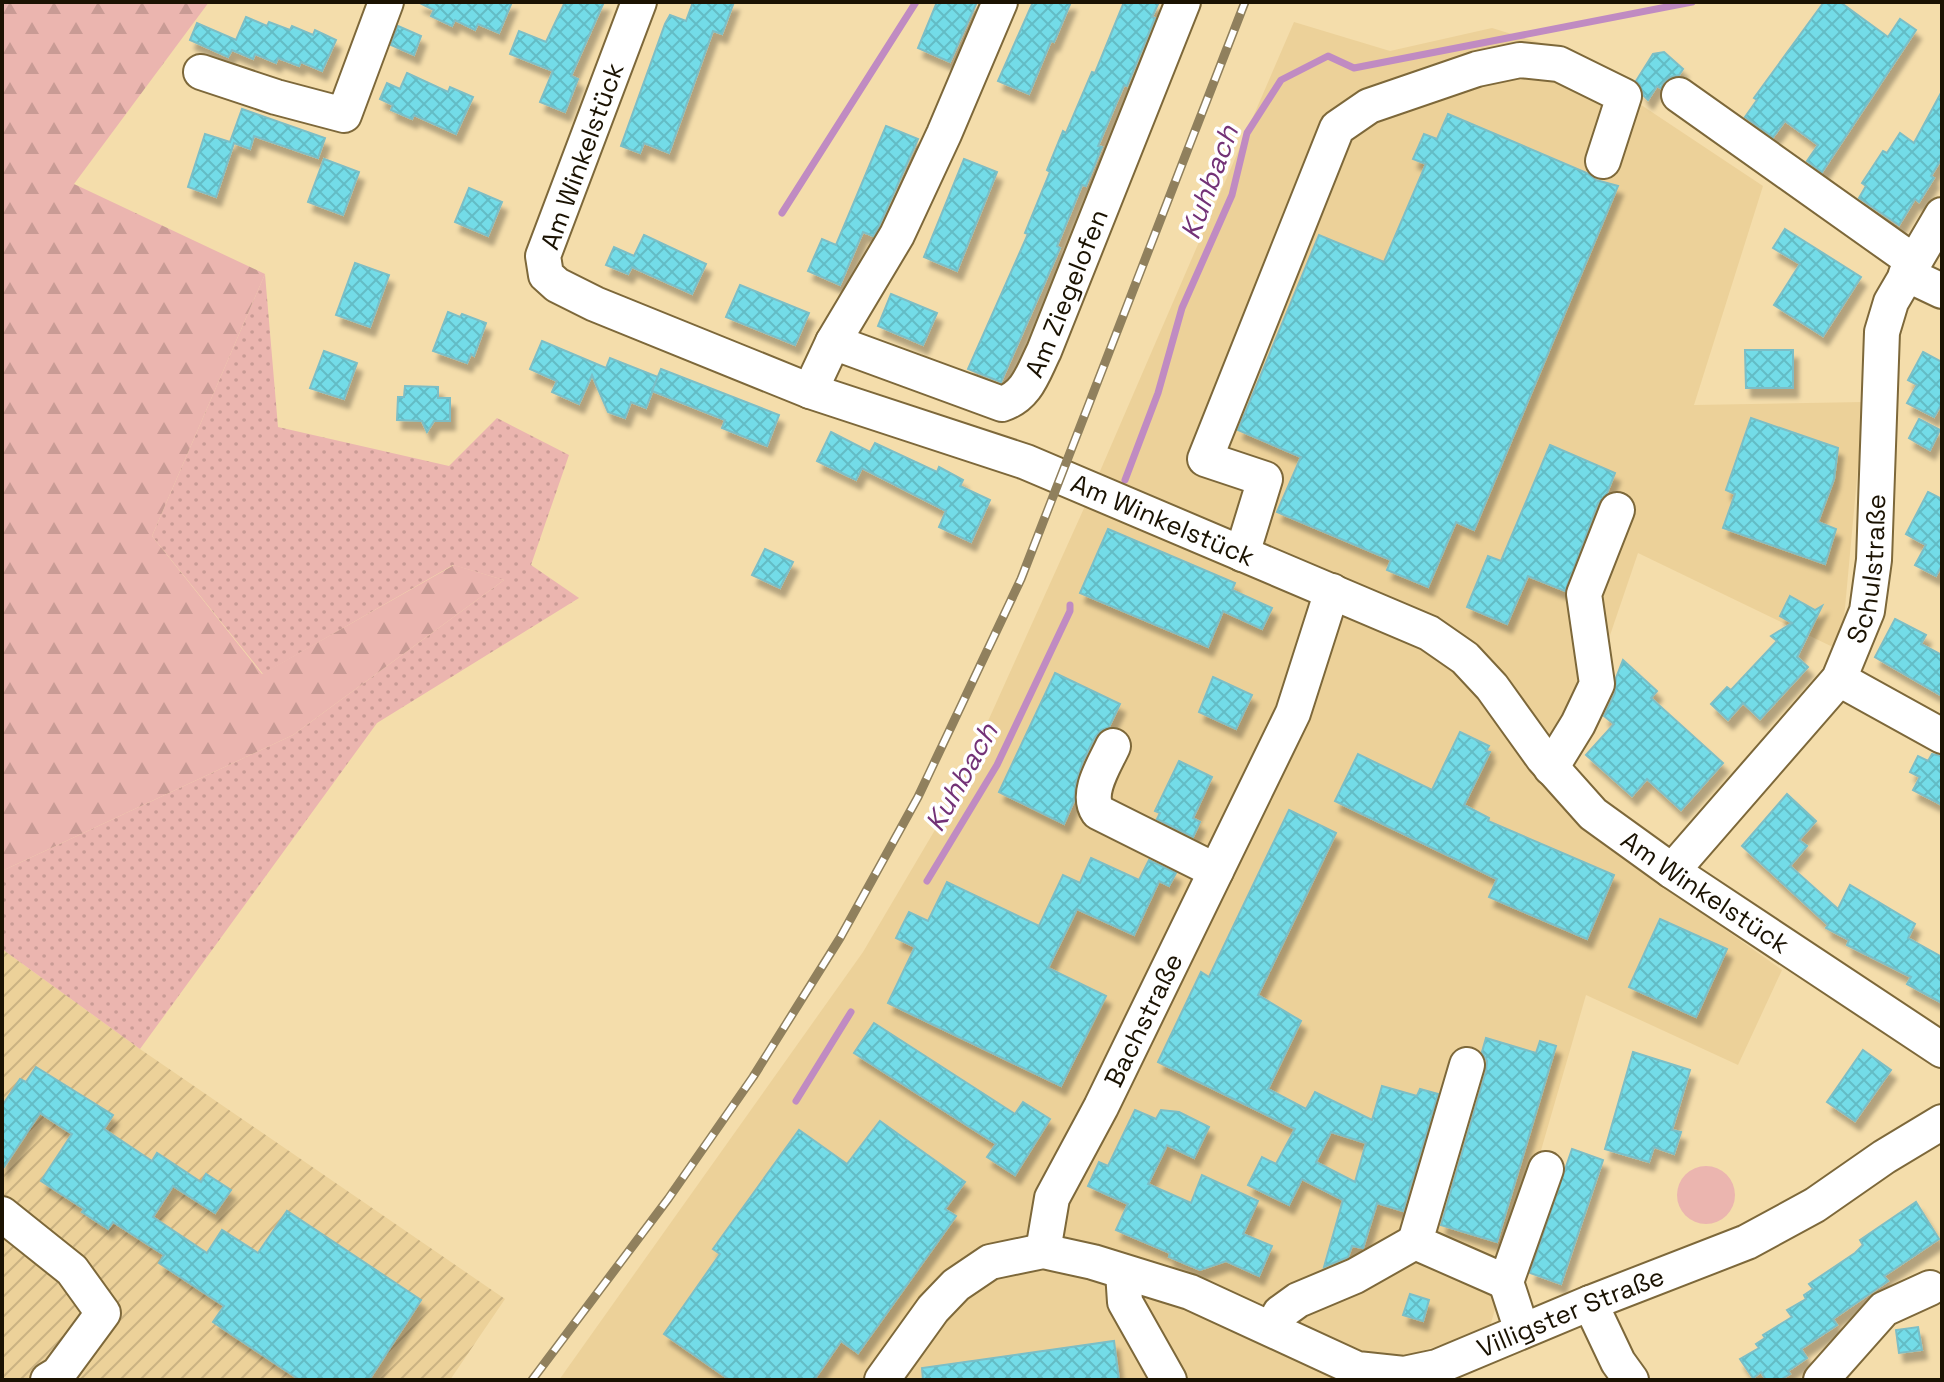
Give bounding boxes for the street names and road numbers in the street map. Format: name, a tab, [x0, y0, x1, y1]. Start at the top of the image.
street label: Am Winkelstück	[532, 58, 632, 254]
street label: Am Ziegelofen	[1017, 204, 1116, 383]
street label: Am Winkelstück	[1066, 466, 1260, 574]
street label: Schulstraße	[1839, 493, 1893, 648]
street label: Am Winkelstück	[1614, 823, 1796, 961]
street label: Bachstraße	[1096, 947, 1190, 1092]
street label: Villigster Straße	[1472, 1259, 1669, 1365]

